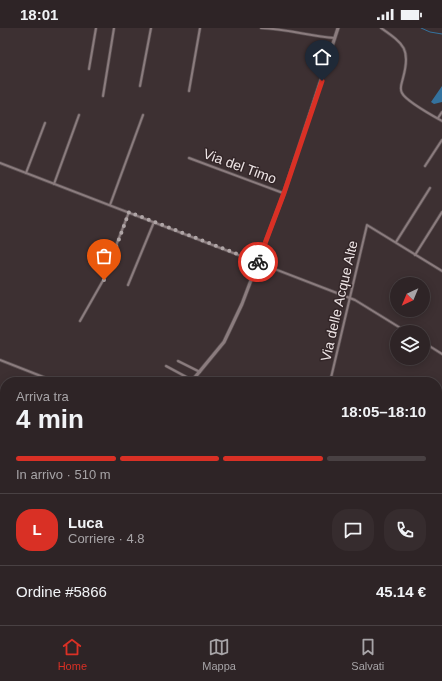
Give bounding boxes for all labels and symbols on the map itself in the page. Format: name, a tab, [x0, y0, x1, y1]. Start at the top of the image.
pin	[305, 40, 339, 81]
street label: Via del Timo	[201, 145, 279, 187]
pin	[87, 239, 121, 280]
street label: Via delle Acque Alte	[317, 239, 361, 363]
courier	[238, 242, 278, 282]
north arrow	[390, 277, 430, 317]

